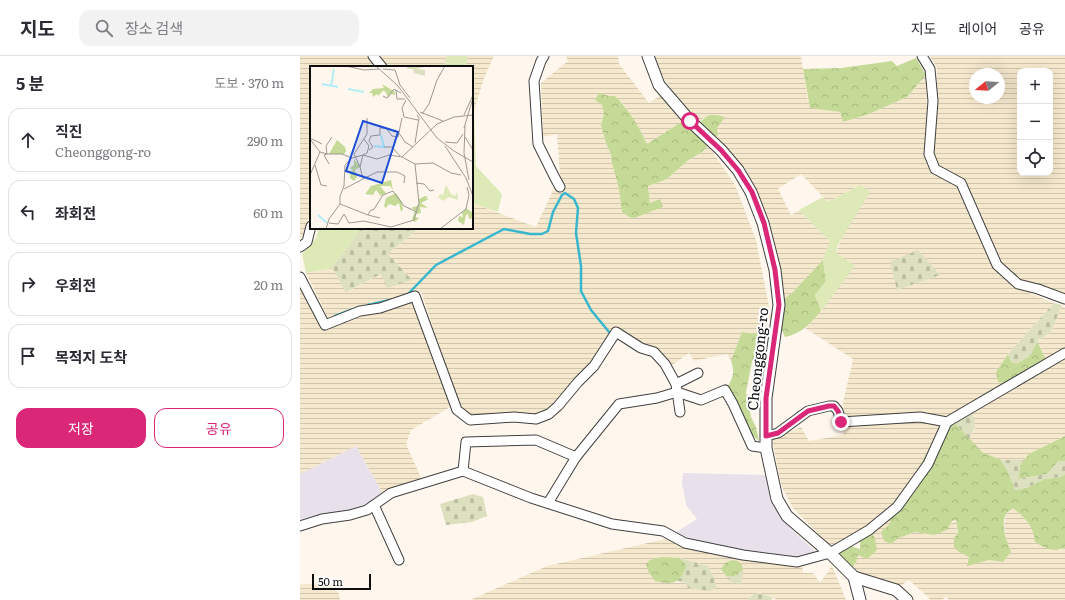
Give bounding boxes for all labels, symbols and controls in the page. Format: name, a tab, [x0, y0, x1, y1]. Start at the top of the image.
search box	[79, 10, 359, 46]
text: 지도	[20, 14, 55, 42]
text: 장소 검색	[125, 16, 183, 39]
icon: search	[93, 17, 115, 39]
text: 지도	[911, 18, 937, 38]
text: 레이어	[959, 18, 997, 38]
text: 공유	[1019, 18, 1045, 38]
inset map	[310, 66, 473, 229]
north arrow	[969, 68, 1005, 104]
map controls	[1017, 68, 1053, 176]
button: +	[1017, 68, 1053, 104]
text: 5 분	[16, 70, 44, 95]
text: 도보 · 370 m	[215, 73, 284, 92]
button: −	[1017, 104, 1053, 140]
route start	[681, 112, 699, 130]
text: 직진	[55, 119, 83, 142]
icon: ahead	[17, 129, 39, 151]
text: 290 m	[247, 131, 283, 150]
button: locate	[1017, 140, 1053, 176]
text: Cheonggong-ro	[55, 142, 151, 161]
icon: left	[17, 201, 39, 223]
text: 좌회전	[55, 201, 96, 224]
text: 60 m	[253, 203, 283, 222]
icon: right	[17, 273, 39, 295]
text: 우회전	[55, 273, 96, 296]
text: 20 m	[254, 275, 283, 294]
street label: Cheonggong-ro	[742, 306, 772, 412]
icon: arrive	[17, 345, 39, 367]
text: 목적지 도착	[55, 345, 127, 368]
button: 저장	[16, 408, 146, 448]
button: 공유	[154, 408, 284, 448]
route end	[832, 413, 850, 431]
scale bar	[312, 572, 371, 591]
text: 50 m	[318, 573, 343, 589]

